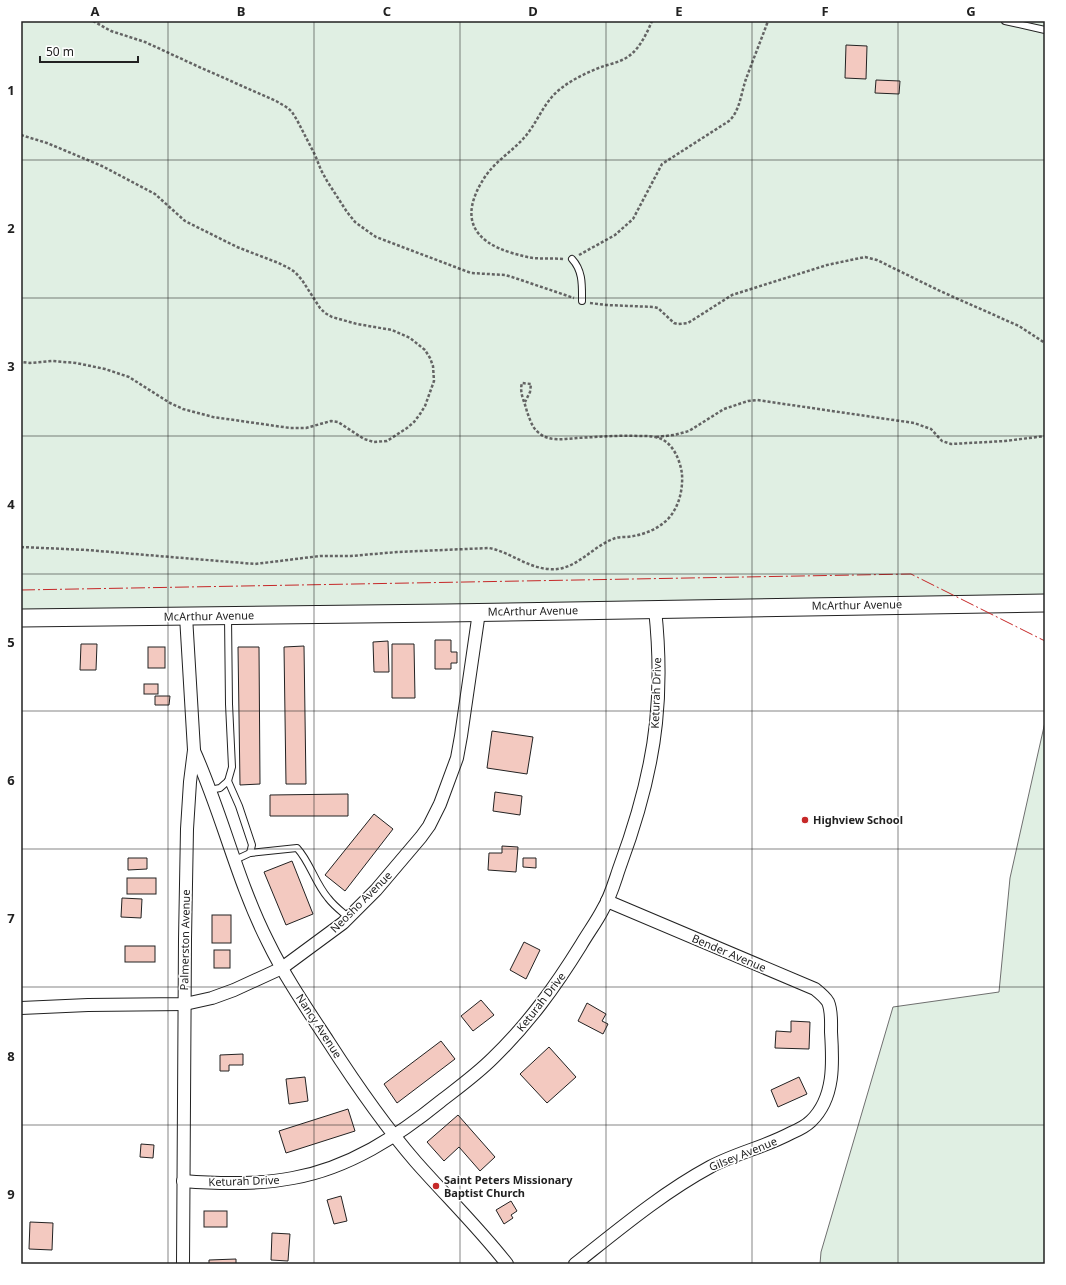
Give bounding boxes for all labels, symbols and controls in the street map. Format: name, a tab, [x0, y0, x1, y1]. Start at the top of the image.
text: A	[91, 2, 100, 20]
text: B	[237, 2, 245, 20]
text: C	[383, 2, 391, 20]
text: D	[528, 2, 538, 20]
text: E	[675, 2, 683, 20]
text: F	[821, 2, 829, 20]
text: G	[966, 2, 976, 20]
scale bar	[40, 38, 138, 64]
text: 50 m	[46, 43, 74, 60]
text: 1	[7, 81, 15, 99]
text: 2	[7, 219, 15, 237]
text: 3	[7, 357, 15, 375]
text: 4	[7, 495, 15, 513]
street label: McArthur Avenue	[812, 596, 902, 613]
street label: McArthur Avenue	[488, 602, 578, 619]
street label: McArthur Avenue	[164, 607, 254, 624]
text: 5	[7, 633, 15, 651]
street label: Keturah Drive	[647, 657, 664, 729]
text: 6	[7, 771, 15, 789]
place label: Highview School	[813, 812, 903, 827]
marker: Highview School	[800, 815, 810, 825]
street label: Neosho Avenue	[327, 868, 395, 936]
street label: Palmerston Avenue	[176, 889, 193, 991]
text: 7	[7, 909, 15, 927]
street label: Bender Avenue	[690, 930, 769, 975]
street label: Keturah Drive	[513, 969, 568, 1034]
street label: Nancy Avenue	[293, 991, 346, 1061]
text: 8	[7, 1047, 15, 1065]
street label: Gilsey Avenue	[707, 1133, 779, 1174]
street label: Keturah Drive	[208, 1172, 280, 1189]
place label: Saint Peters Missionary Baptist Church	[444, 1172, 573, 1200]
marker: Saint Peters Missionary Baptist Church	[431, 1181, 441, 1191]
text: 9	[7, 1185, 15, 1203]

